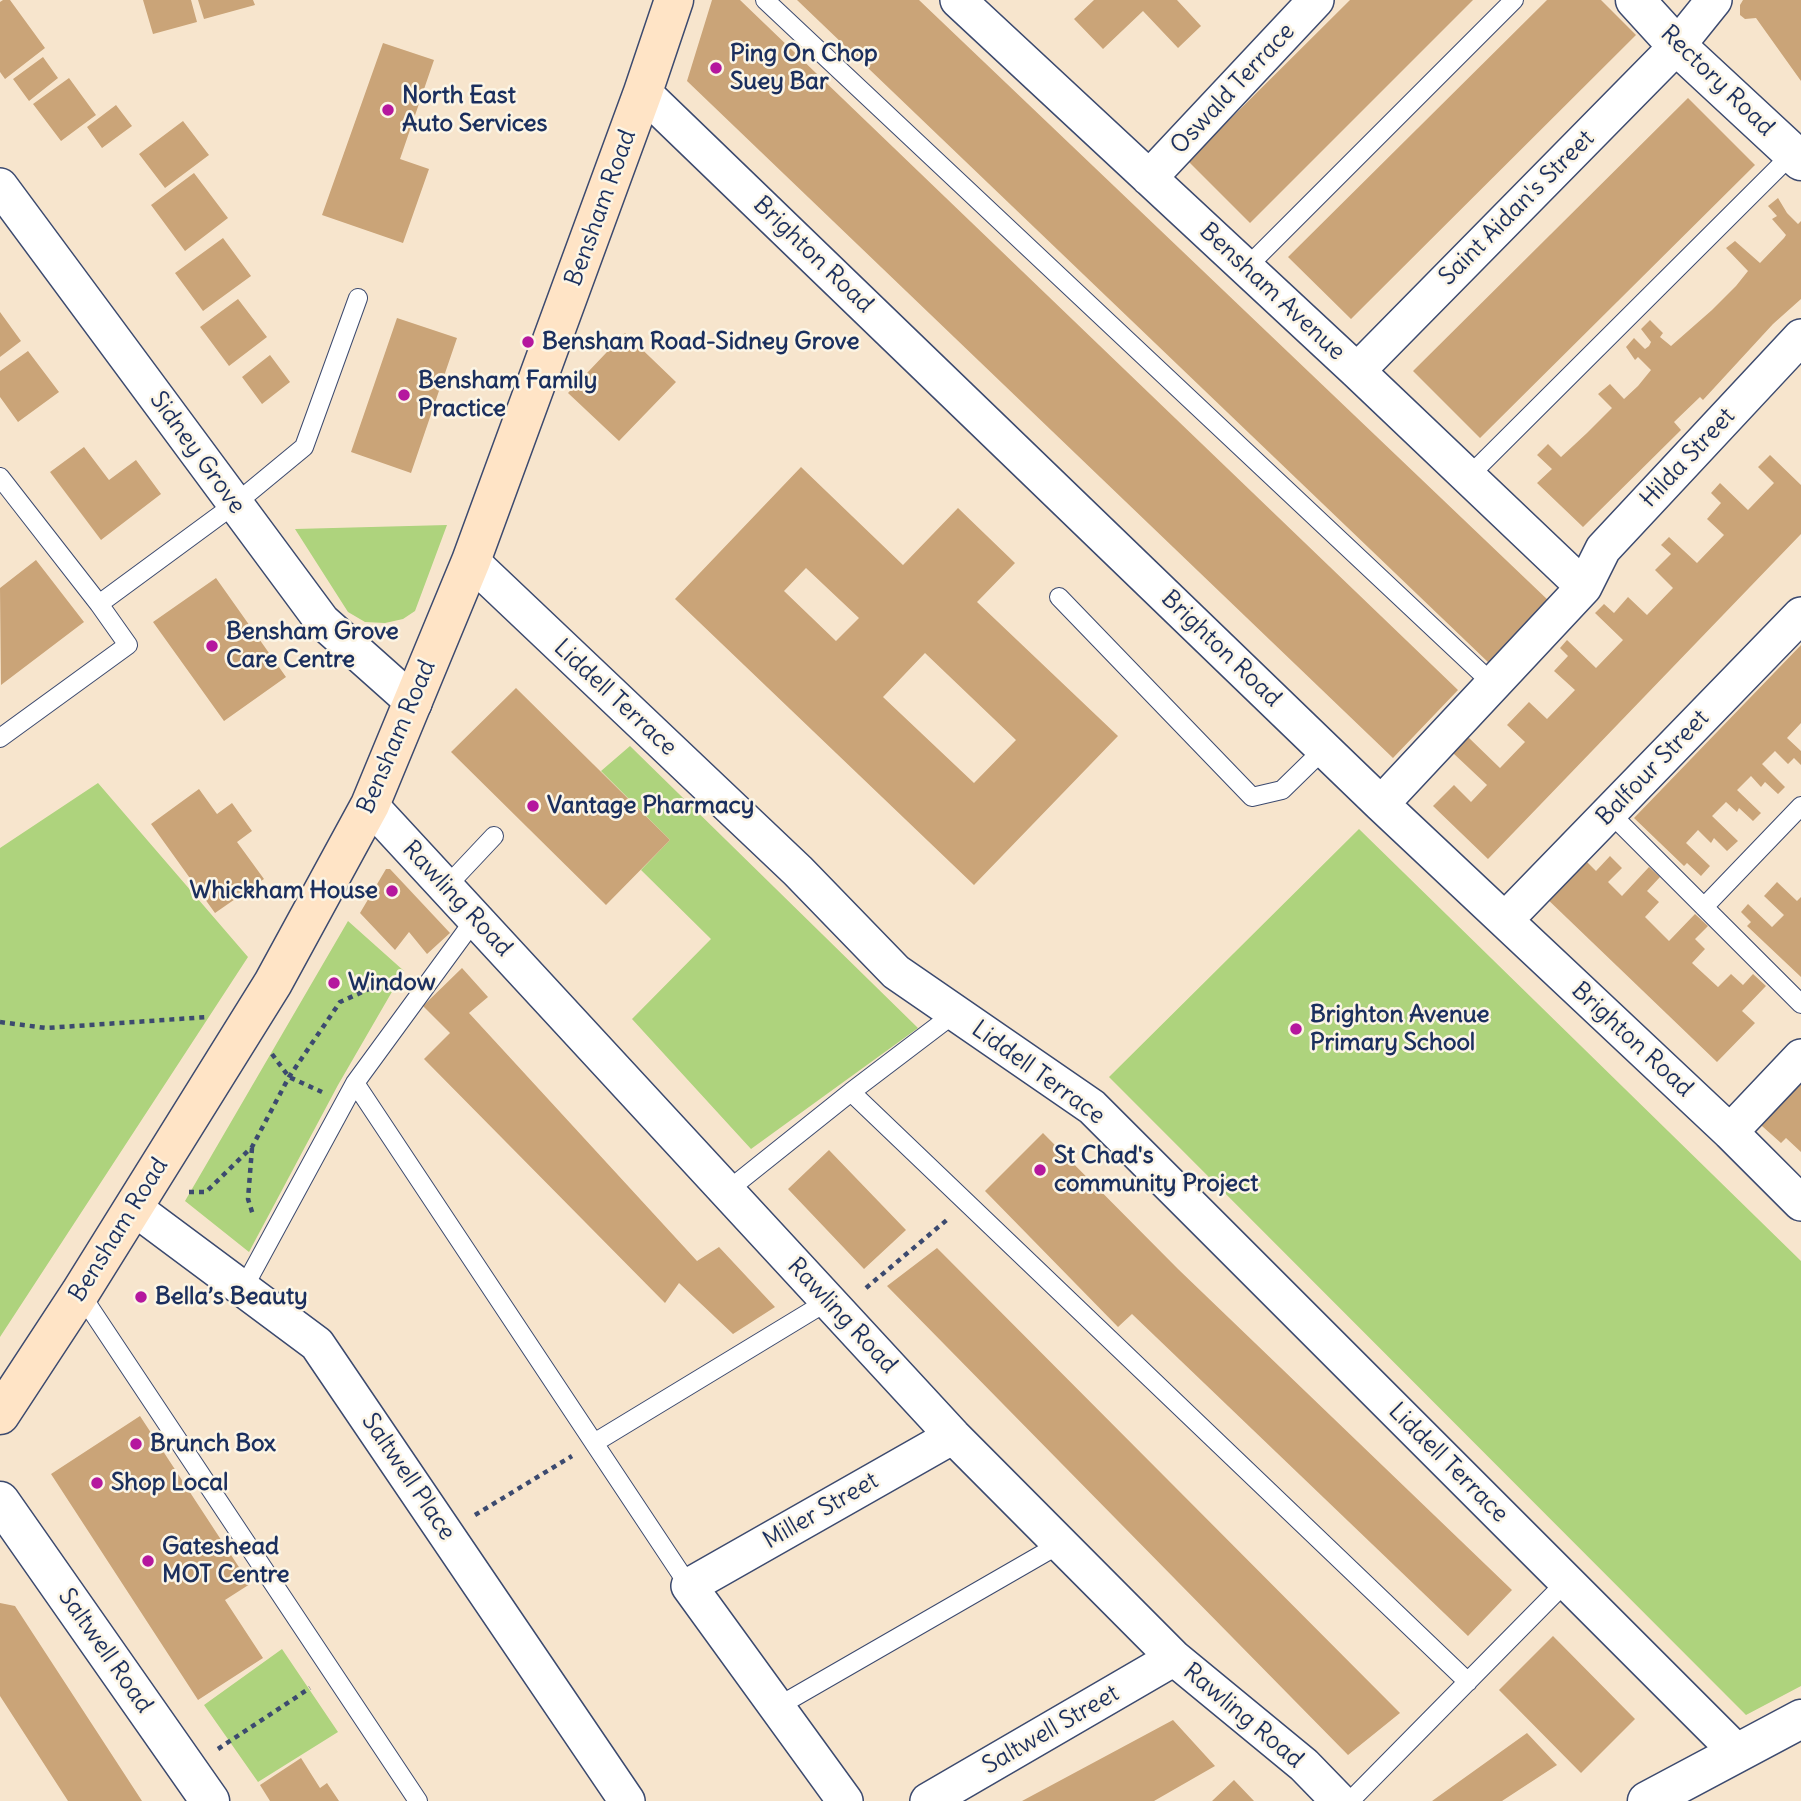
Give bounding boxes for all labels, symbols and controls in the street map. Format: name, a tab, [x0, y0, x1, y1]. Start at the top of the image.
street label: Oswald Terrace	[1165, 17, 1301, 161]
street label: Rectory Road	[1654, 20, 1780, 142]
place label: Ping On Chop Suey Bar	[730, 40, 878, 96]
marker: Ping On Chop Suey Bar	[708, 60, 724, 76]
place label: North East Auto Services	[402, 82, 547, 138]
marker: North East Auto Services	[380, 102, 396, 118]
street label: Saint Aidan's Street	[1434, 125, 1600, 291]
street label: Bensham Road	[559, 126, 643, 290]
street label: Brighton Road	[747, 191, 879, 319]
street label: Bensham Avenue	[1193, 217, 1351, 367]
place label: Bensham Road-Sidney Grove	[542, 328, 859, 356]
marker: Bensham Road-Sidney Grove	[520, 334, 536, 350]
place label: Bensham Family Practice	[418, 367, 597, 423]
street label: Sidney Grove	[143, 386, 251, 520]
marker: Bensham Family Practice	[396, 387, 412, 403]
street label: Hilda Street	[1635, 402, 1741, 514]
street label: Brighton Road	[1155, 585, 1287, 713]
place label: Bensham Grove Care Centre	[226, 618, 399, 674]
street label: Liddell Terrace	[548, 634, 682, 762]
marker: Bensham Grove Care Centre	[204, 638, 220, 654]
street label: Bensham Road	[352, 656, 442, 818]
street label: Balfour Street	[1591, 704, 1715, 832]
place label: Vantage Pharmacy	[547, 792, 754, 820]
marker: Vantage Pharmacy	[525, 798, 541, 814]
street label: Rawling Road	[396, 835, 518, 963]
place label: Whickham House	[190, 877, 378, 905]
marker: Whickham House	[384, 883, 400, 899]
place label: Window	[348, 969, 436, 997]
marker: Window	[326, 975, 342, 991]
street label: Brighton Road	[1565, 976, 1699, 1104]
place label: Brighton Avenue Primary School	[1310, 1001, 1490, 1057]
street label: Liddell Terrace	[966, 1015, 1110, 1131]
marker: Brighton Avenue Primary School	[1288, 1021, 1304, 1037]
place label: St Chad's community Project	[1054, 1142, 1258, 1198]
street label: Bensham Road	[63, 1153, 175, 1307]
marker: St Chad's community Project	[1032, 1162, 1048, 1178]
street label: Rawling Road	[781, 1252, 903, 1380]
place label: Bella’s Beauty	[155, 1283, 308, 1311]
marker: Bella’s Beauty	[133, 1289, 149, 1305]
street label: Liddell Terrace	[1382, 1397, 1514, 1529]
street label: Saltwell Place	[355, 1408, 461, 1546]
place label: Brunch Box	[150, 1430, 276, 1458]
marker: Brunch Box	[128, 1436, 144, 1452]
street label: Miller Street	[758, 1467, 884, 1555]
place label: Shop Local	[111, 1469, 228, 1497]
marker: Shop Local	[89, 1475, 105, 1491]
place label: Gateshead MOT Centre	[162, 1533, 289, 1589]
marker: Gateshead MOT Centre	[140, 1553, 156, 1569]
street label: Saltwell Road	[52, 1583, 158, 1719]
street label: Rawling Road	[1177, 1657, 1309, 1775]
street label: Saltwell Street	[978, 1679, 1124, 1781]

